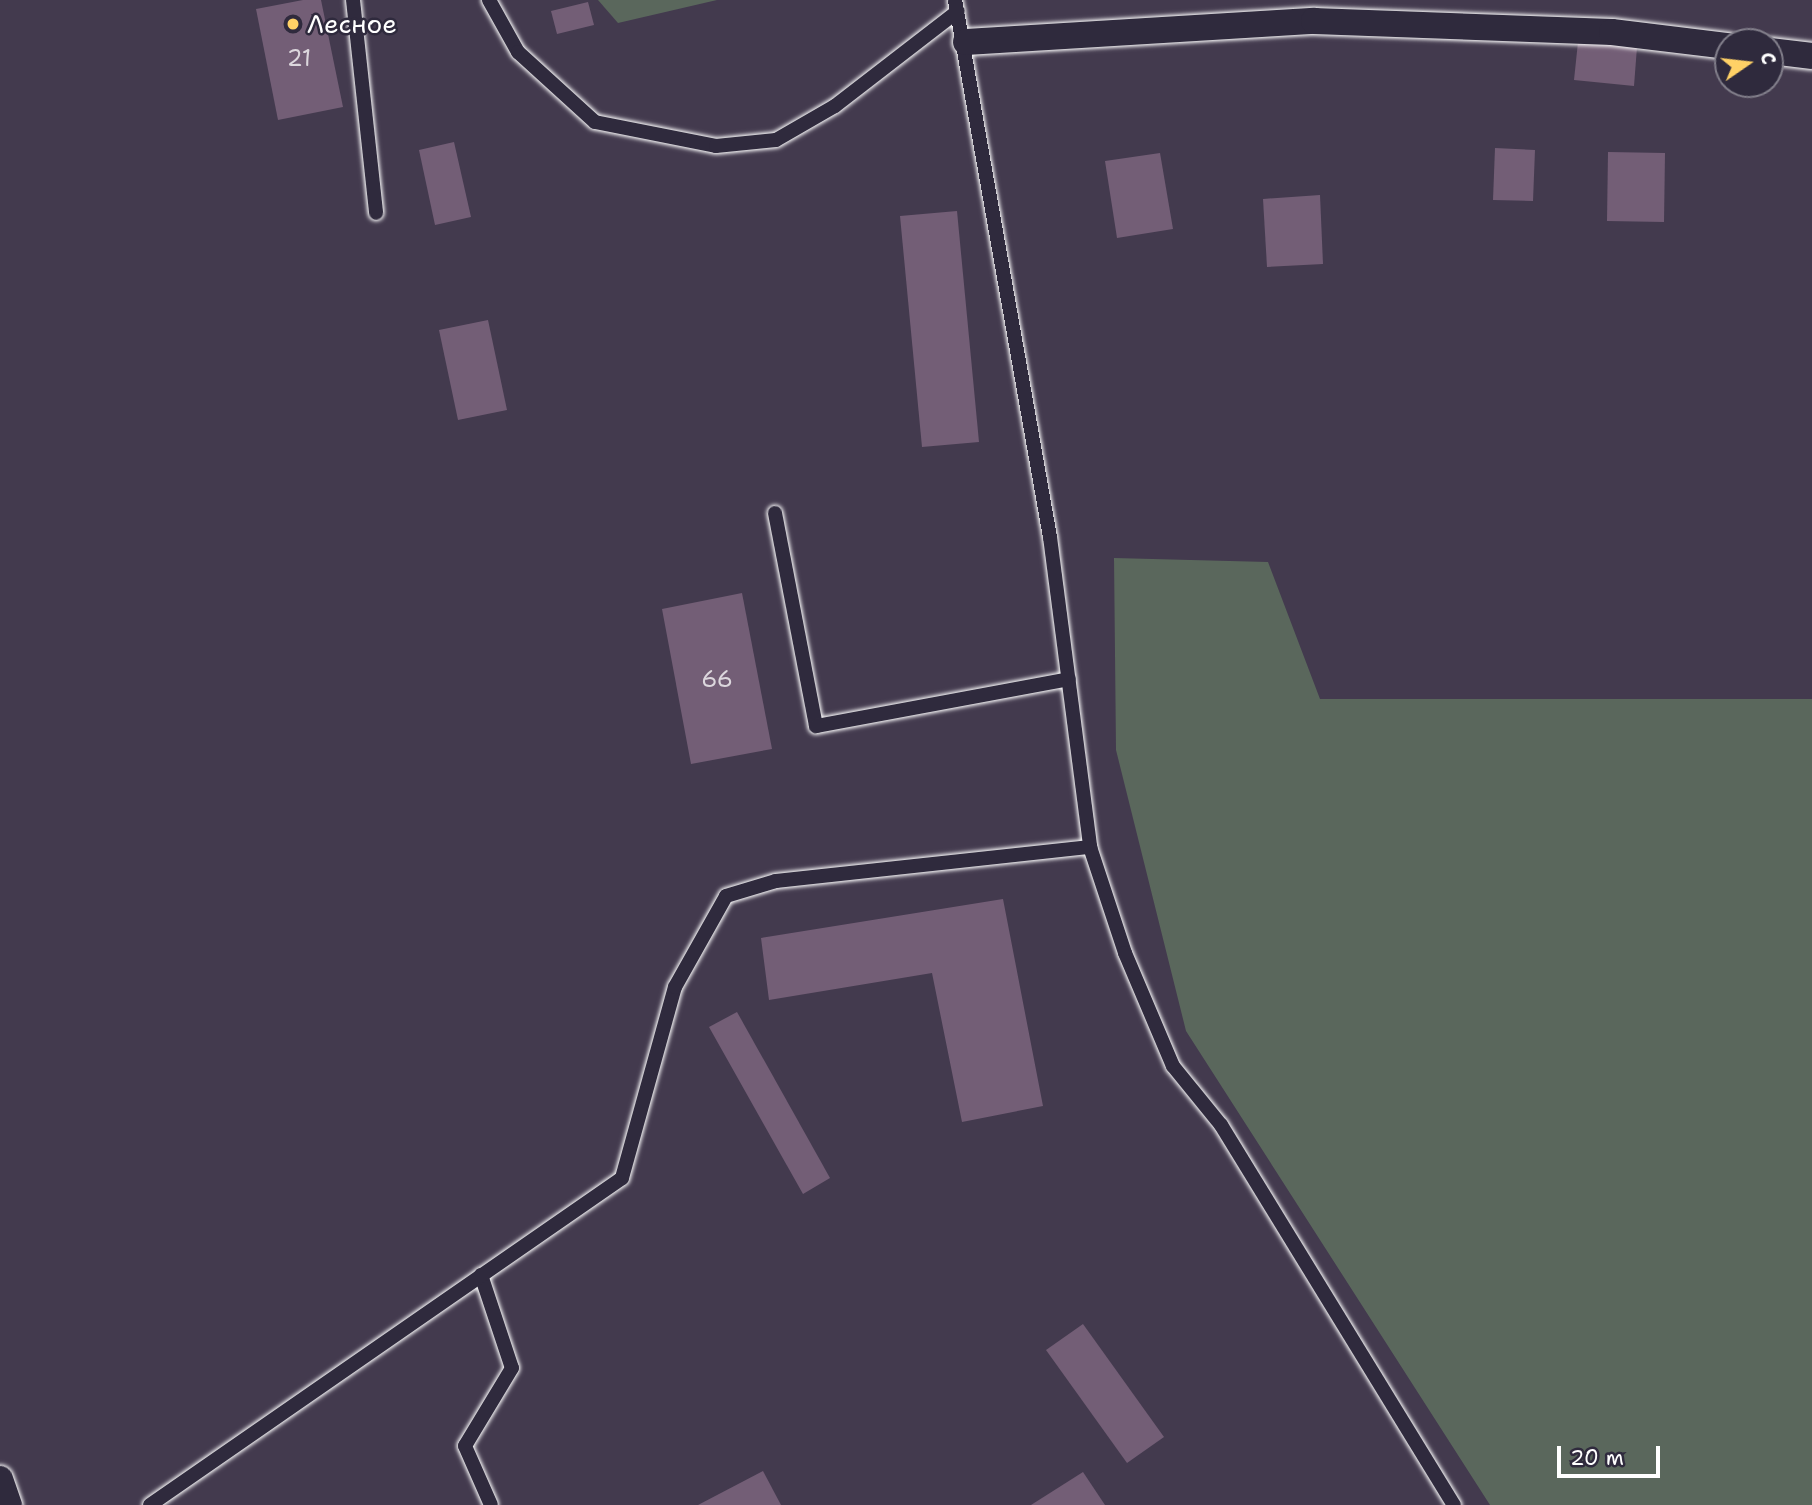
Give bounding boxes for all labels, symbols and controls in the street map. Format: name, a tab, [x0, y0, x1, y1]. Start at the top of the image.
place label: Лесное	[307, 8, 397, 40]
marker: Лесное	[285, 16, 301, 32]
north arrow	[1714, 28, 1784, 98]
house number: 21	[287, 44, 311, 72]
text: С	[1754, 50, 1781, 67]
house number: 66	[701, 665, 733, 693]
scale bar	[1560, 1432, 1663, 1476]
text: 20 m	[1570, 1444, 1624, 1472]

